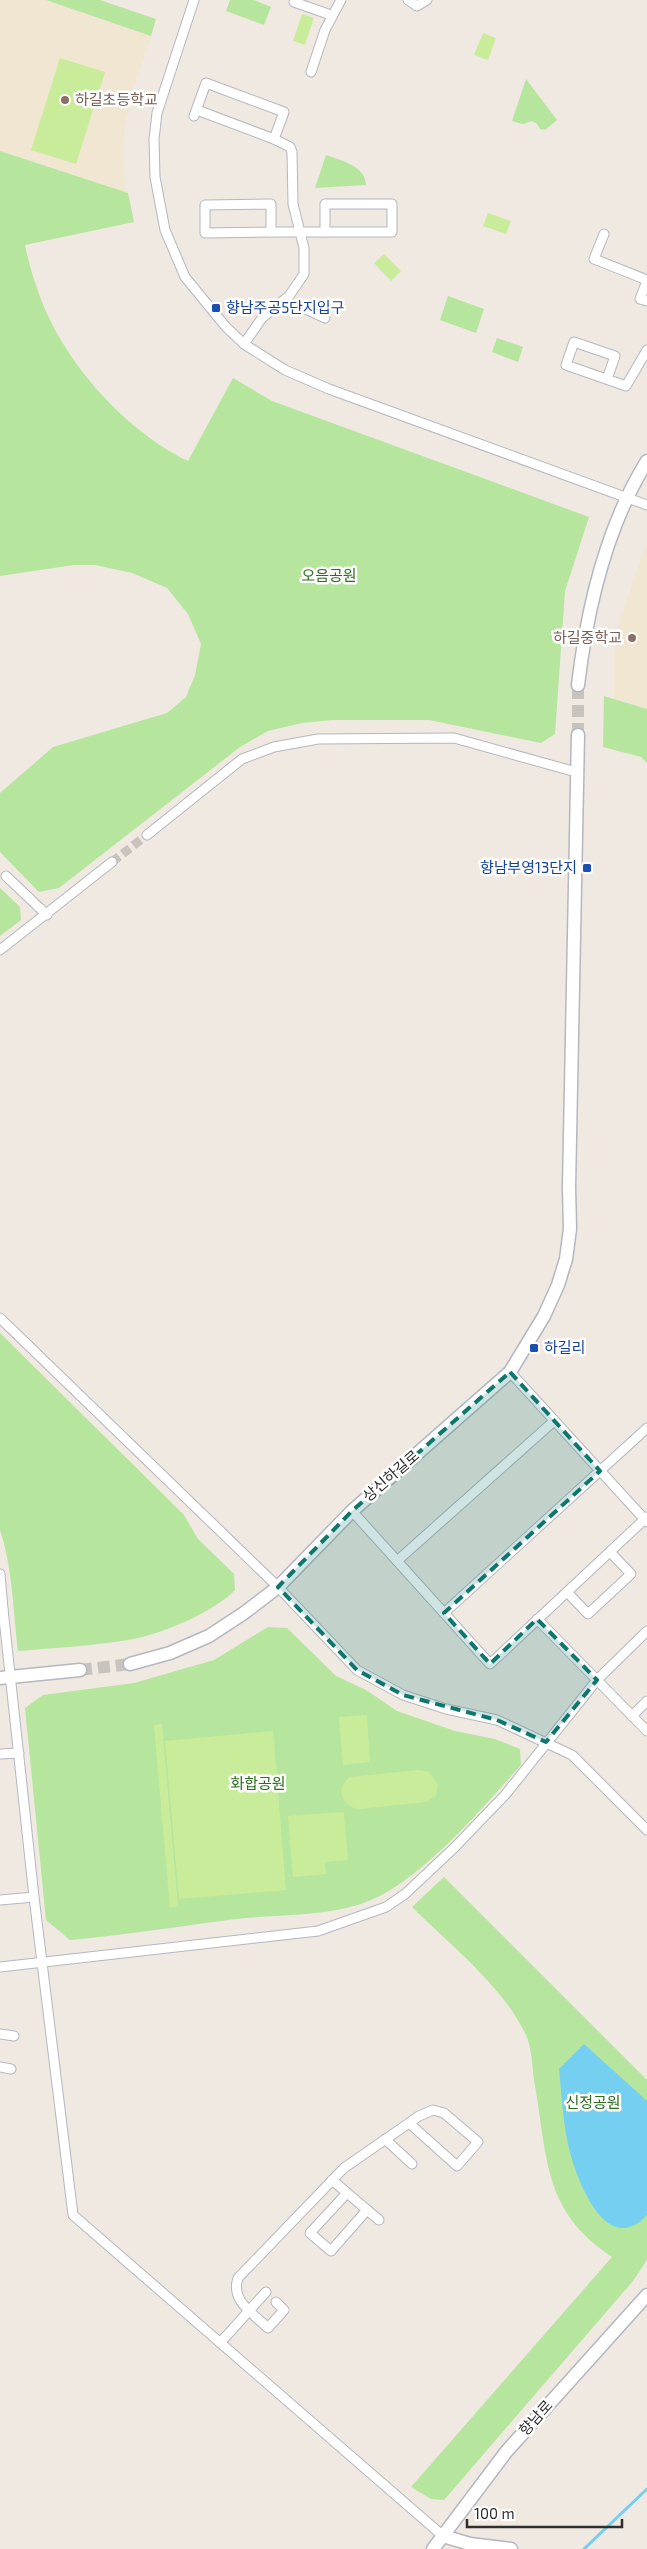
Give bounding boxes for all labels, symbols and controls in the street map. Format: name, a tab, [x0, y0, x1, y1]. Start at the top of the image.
place label: 하길초등학교	[75, 90, 158, 108]
marker: 하길초등학교	[59, 94, 71, 106]
place label: 향남주공5단지입구	[226, 298, 344, 316]
marker: 향남주공5단지입구	[210, 302, 222, 314]
park label: 오음공원	[301, 566, 357, 584]
place label: 하길중학교	[553, 628, 622, 646]
marker: 하길중학교	[626, 632, 638, 644]
place label: 향남부영13단지	[480, 858, 577, 876]
marker: 향남부영13단지	[581, 862, 593, 874]
place label: 하길리	[544, 1338, 585, 1356]
marker: 하길리	[528, 1342, 540, 1354]
street label: 상신하길로	[358, 1446, 422, 1505]
park label: 화합공원	[230, 1774, 286, 1792]
park label: 신정공원	[565, 2093, 621, 2111]
street label: 향남로	[515, 2396, 556, 2439]
scale bar	[467, 2496, 622, 2528]
text: 100 m	[474, 2504, 515, 2522]

